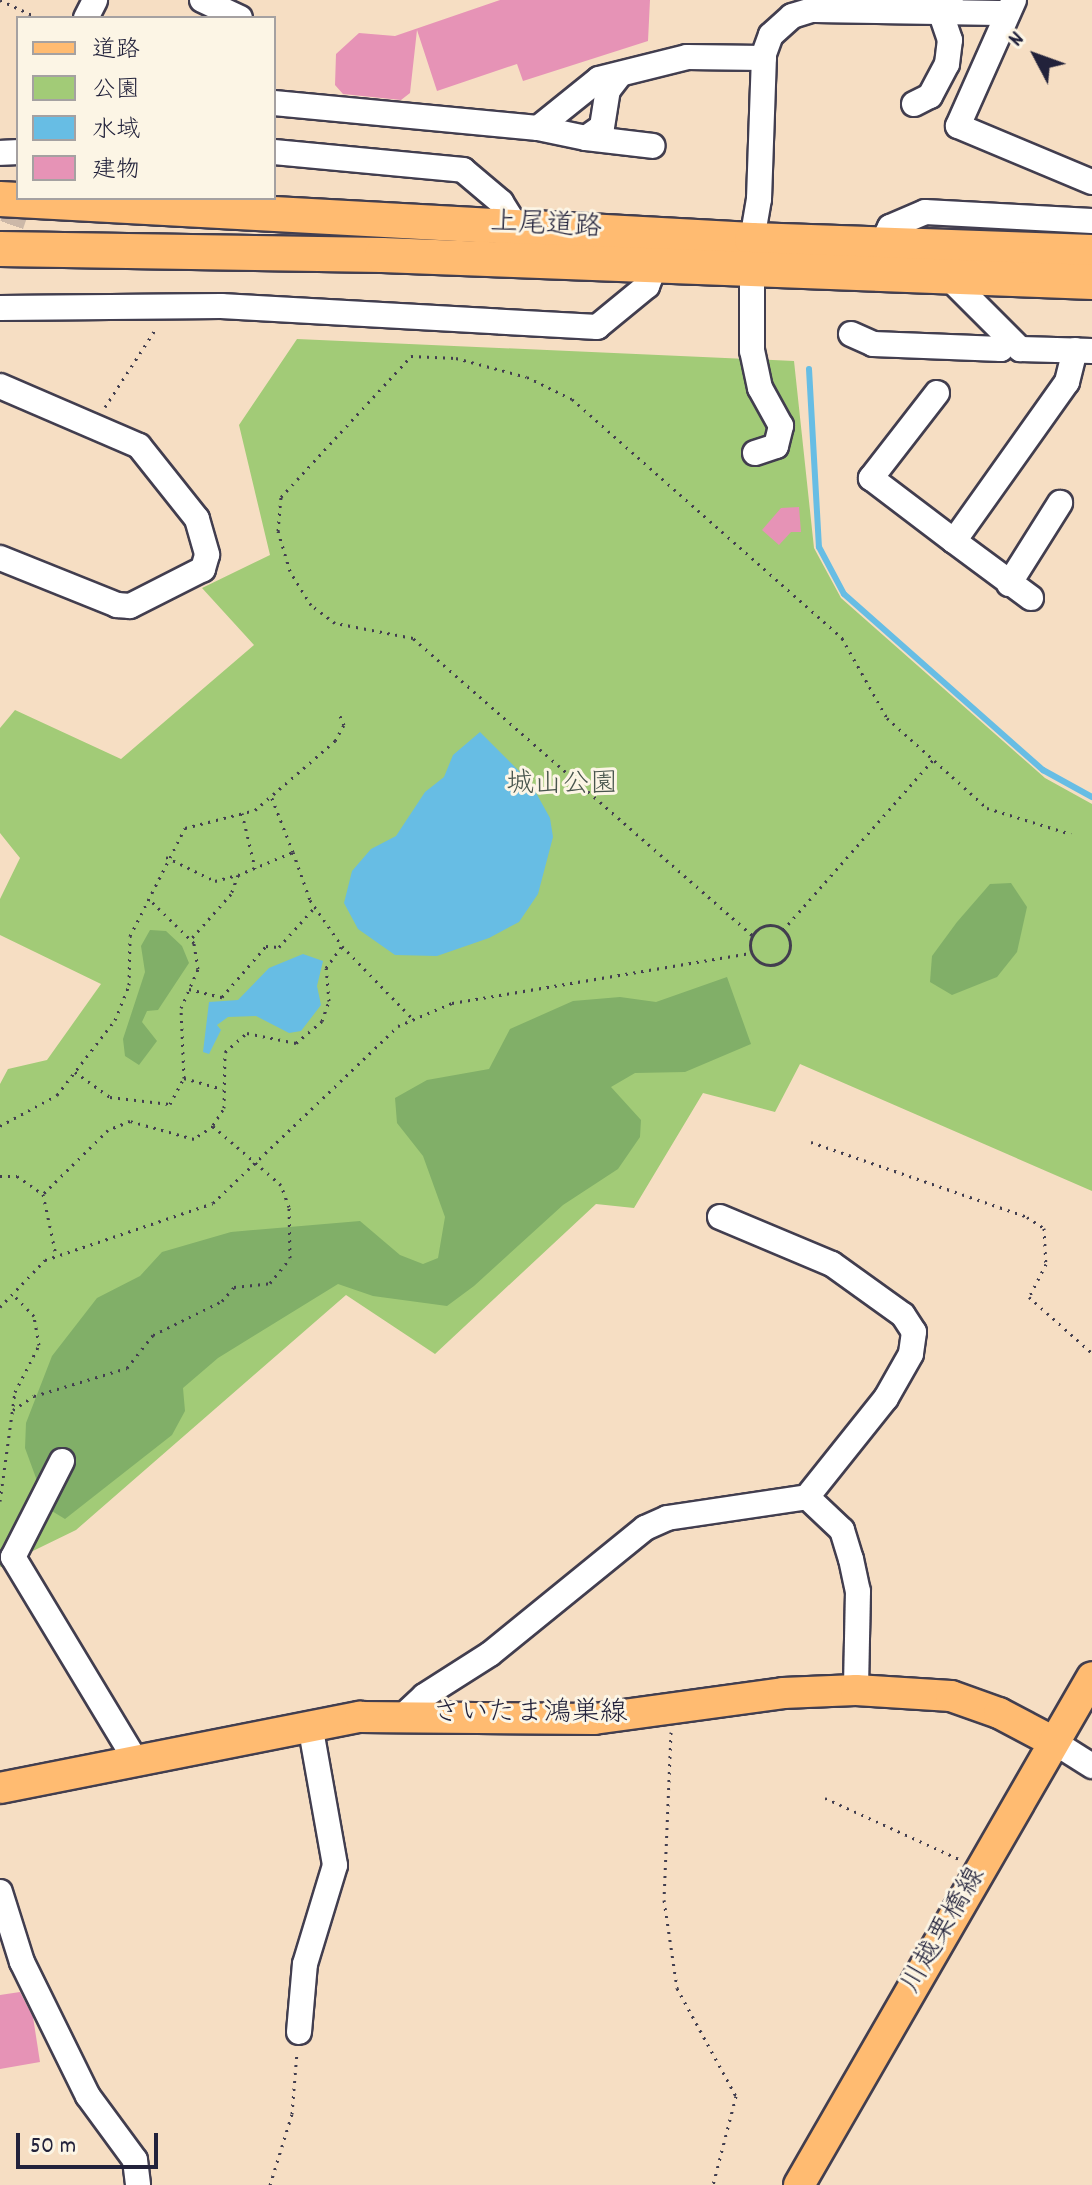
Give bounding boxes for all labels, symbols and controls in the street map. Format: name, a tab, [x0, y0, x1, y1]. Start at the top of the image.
legend	[16, 16, 276, 200]
north arrow	[996, 16, 1076, 96]
text: N	[1002, 26, 1033, 54]
text: 道路	[92, 34, 140, 68]
text: 公園	[92, 74, 140, 108]
text: 水域	[92, 114, 140, 148]
text: 建物	[92, 154, 140, 188]
street label: 上尾道路	[489, 207, 603, 247]
park label: 城山公園	[506, 769, 618, 803]
street label: さいたま鴻巣線	[432, 1698, 628, 1732]
street label: 川越栗橋線	[895, 1862, 995, 2000]
scale bar	[20, 2117, 162, 2167]
text: 50 m	[30, 2130, 76, 2164]

